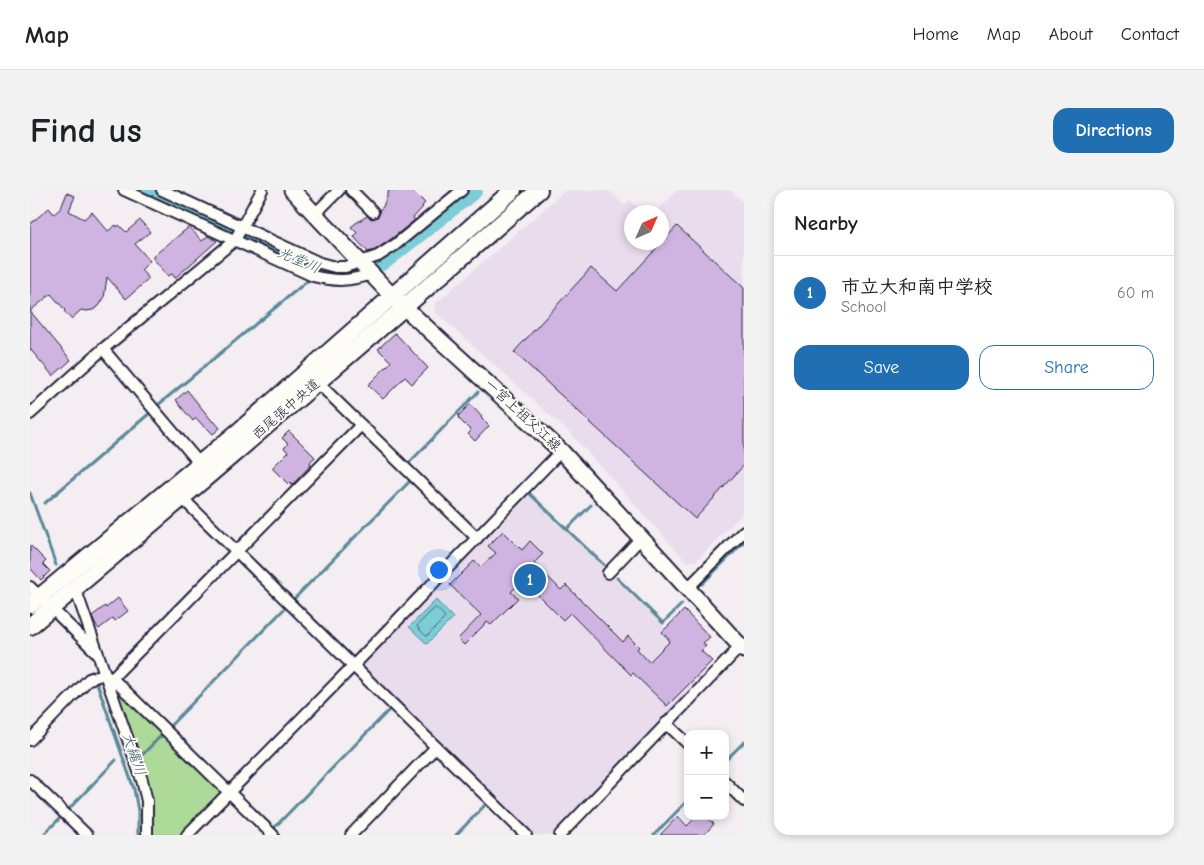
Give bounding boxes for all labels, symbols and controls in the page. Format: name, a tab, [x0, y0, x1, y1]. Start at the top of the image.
text: Map	[25, 21, 69, 49]
text: Home	[912, 24, 959, 45]
text: Map	[987, 24, 1021, 45]
text: About	[1049, 24, 1093, 45]
text: Contact	[1121, 24, 1179, 45]
button: Directions	[1053, 108, 1174, 153]
text: Find us	[30, 110, 142, 151]
north arrow	[624, 205, 669, 250]
text: Nearby	[794, 211, 858, 235]
water label: 光堂川	[275, 243, 323, 277]
text: 市立大和南中学校	[841, 276, 993, 298]
text: 1	[807, 284, 813, 302]
text: 60 m	[1117, 284, 1154, 302]
text: School	[841, 298, 887, 316]
button: Save	[794, 345, 969, 390]
button: Share	[979, 345, 1154, 390]
street label: 西尾張中央道	[249, 375, 323, 443]
street label: 一宮上祖父江線	[481, 375, 565, 455]
your location	[426, 557, 452, 583]
pin: 1	[514, 561, 546, 599]
water label: 大縄川	[118, 730, 150, 778]
map controls	[684, 730, 729, 820]
button: +	[684, 730, 729, 775]
button: −	[684, 775, 729, 820]

